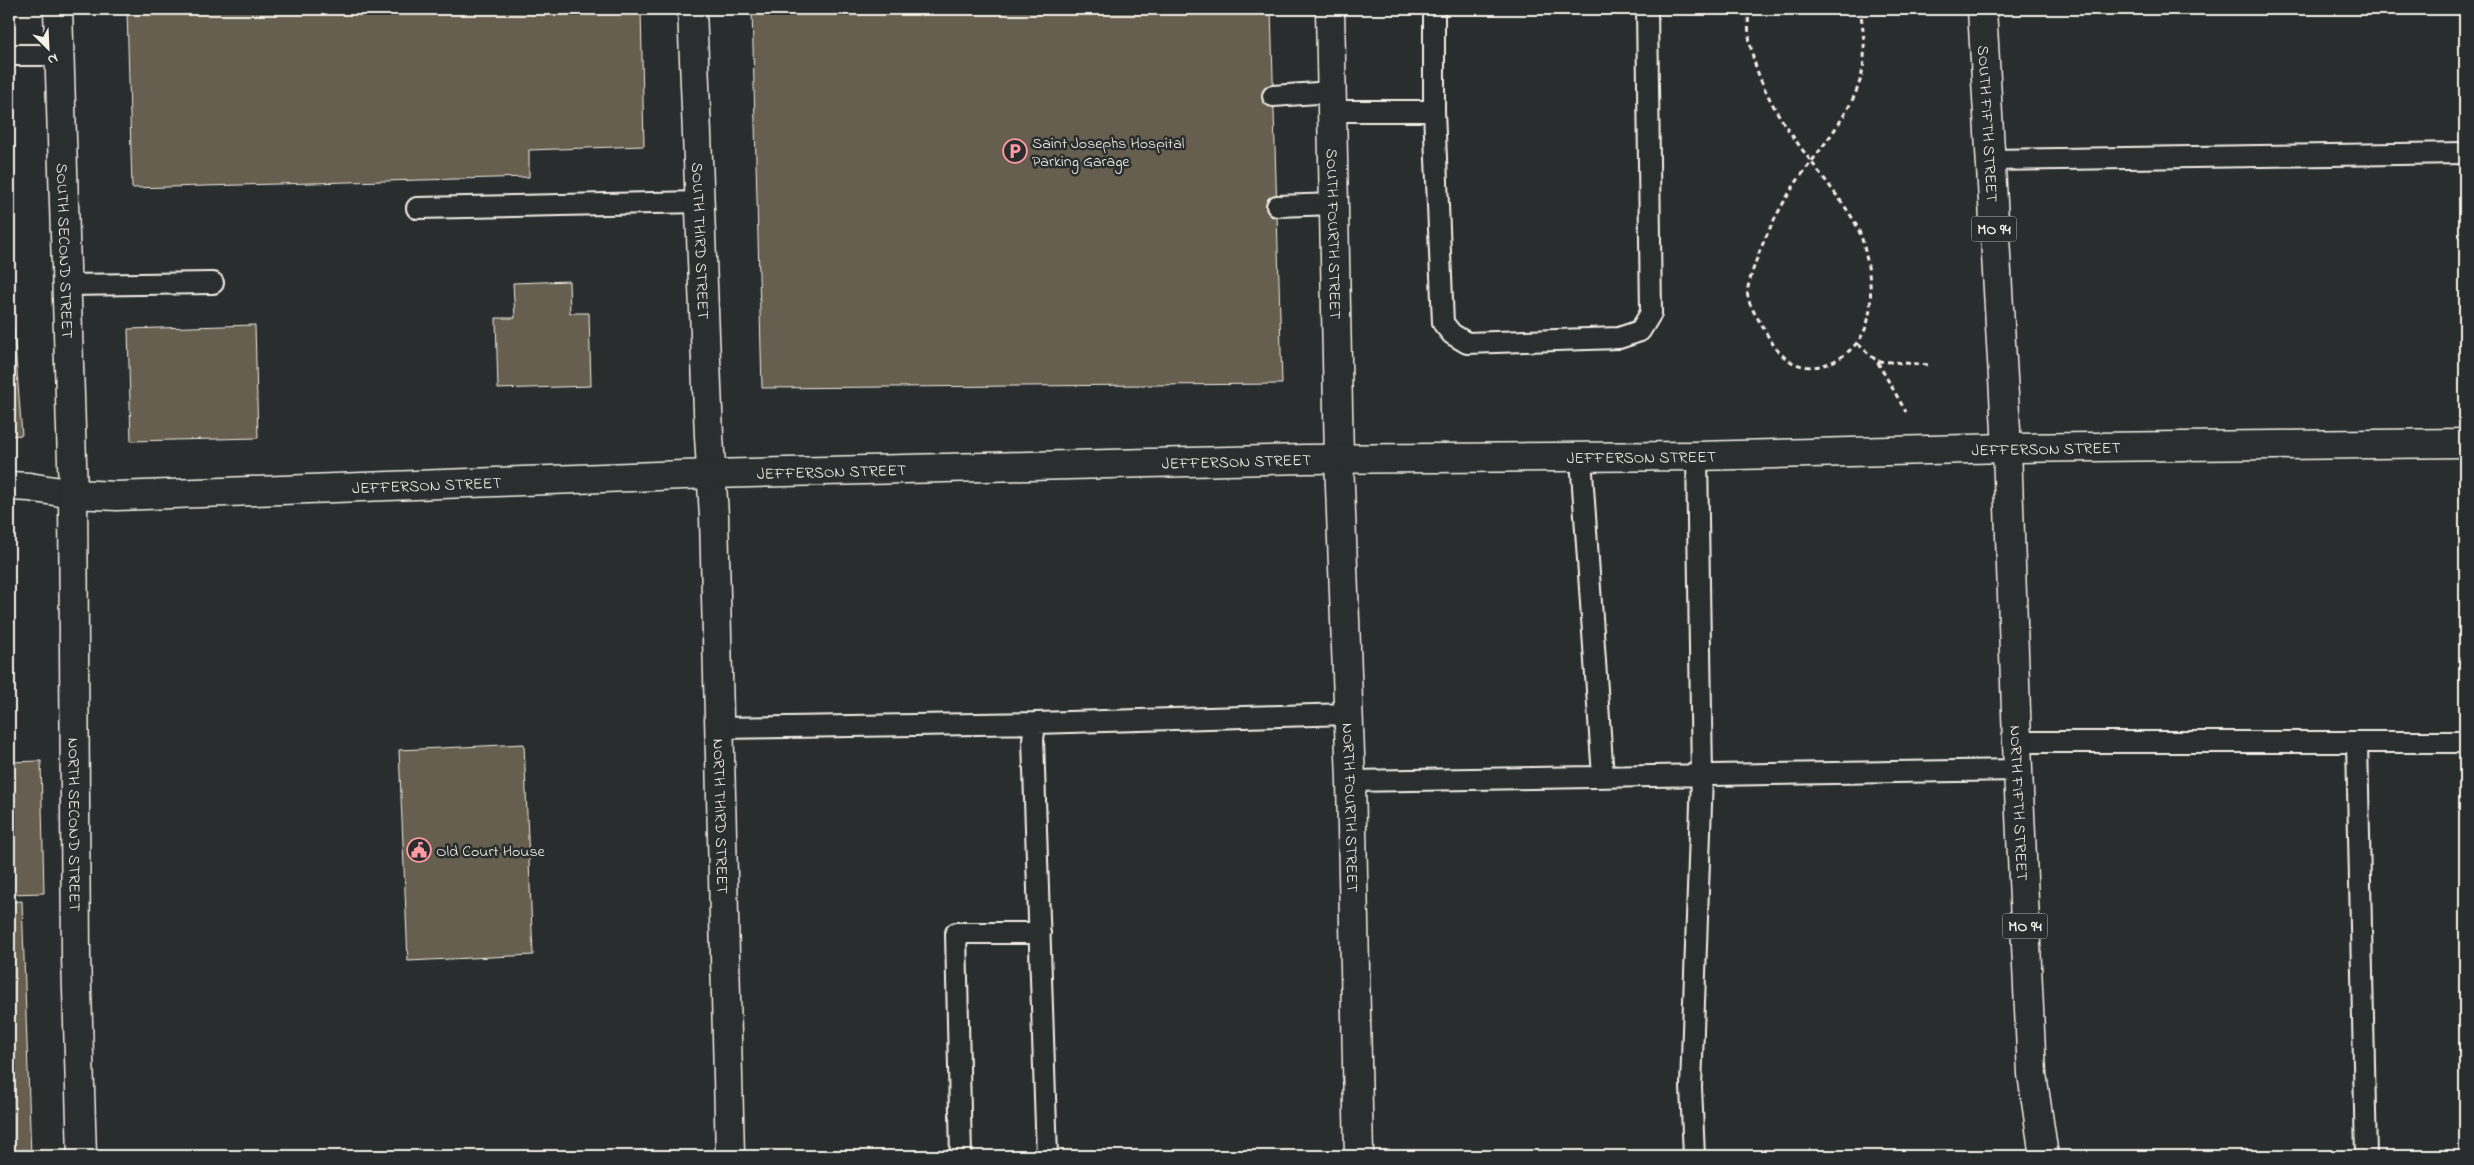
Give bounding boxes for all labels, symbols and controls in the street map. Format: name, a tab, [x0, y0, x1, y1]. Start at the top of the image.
north arrow	[22, 22, 72, 72]
street label: SOUTH FIFTH STREET	[1970, 45, 2003, 203]
text: N	[44, 47, 61, 70]
place label: Saint Josephs Hospital Parking Garage	[1032, 132, 1185, 174]
parking icon: Saint Josephs Hospital Parking Garage	[1002, 138, 1028, 164]
street label: SOUTH FOURTH STREET	[1319, 148, 1346, 320]
street label: SOUTH THIRD STREET	[684, 162, 714, 320]
street label: SOUTH SECOND STREET	[49, 163, 78, 339]
road number: MO 94	[1972, 216, 2016, 242]
street label: JEFFERSON STREET	[1971, 437, 2121, 463]
street label: JEFFERSON STREET	[1567, 446, 1716, 471]
street label: JEFFERSON STREET	[1161, 449, 1311, 477]
street label: JEFFERSON STREET	[757, 459, 907, 487]
street label: JEFFERSON STREET	[352, 472, 502, 501]
street label: NORTH FOURTH STREET	[1335, 723, 1363, 893]
street label: NORTH FIFTH STREET	[2002, 725, 2033, 881]
street label: NORTH SECOND STREET	[61, 738, 86, 912]
street label: NORTH THIRD STREET	[706, 738, 733, 894]
public building icon: Old Court House	[406, 837, 432, 863]
place label: Old Court House	[436, 840, 546, 864]
road number: MO 94	[2002, 914, 2048, 938]

